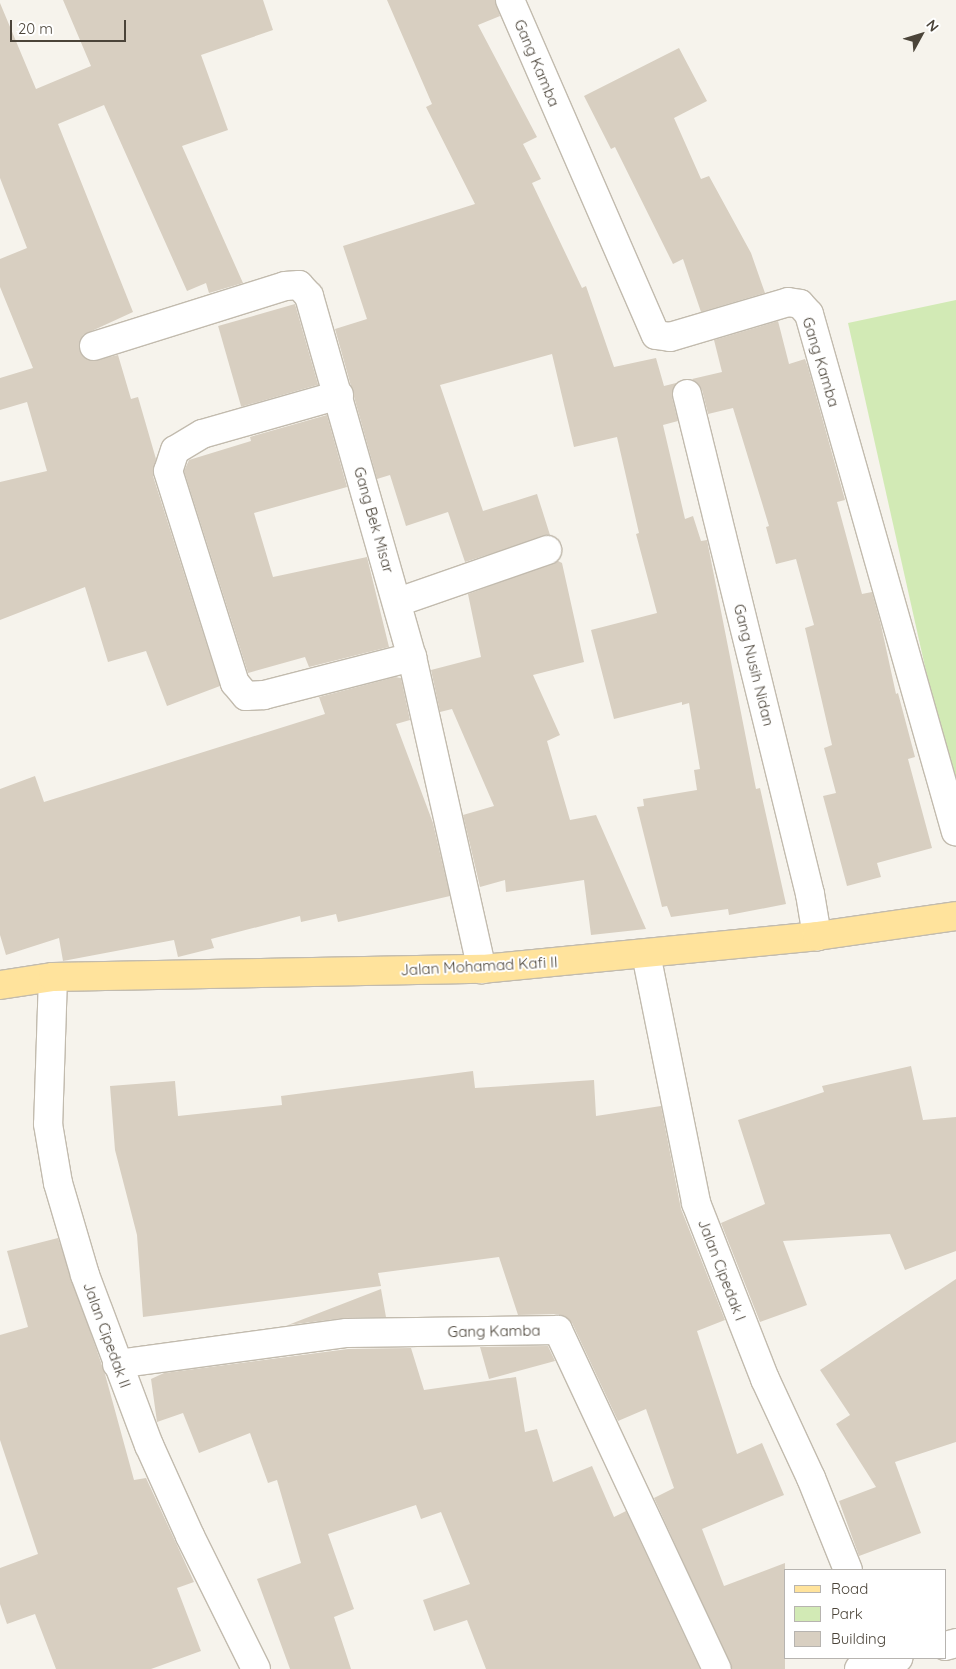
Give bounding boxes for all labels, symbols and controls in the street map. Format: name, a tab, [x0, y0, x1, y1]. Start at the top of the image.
scale bar	[12, 10, 129, 42]
north arrow	[896, 10, 946, 60]
text: N	[922, 16, 943, 35]
street label: Gang Kamba	[511, 17, 563, 109]
text: 20 m	[18, 19, 53, 38]
street label: Gang Kamba	[799, 315, 843, 409]
street label: Gang Bek Misar	[350, 465, 398, 575]
street label: Gang Nusih Nidan	[730, 602, 778, 728]
street label: Jalan Mohamad Kafi II	[400, 953, 558, 979]
street label: Jalan Cipedak I	[694, 1217, 750, 1323]
street label: Jalan Cipedak II	[80, 1280, 134, 1390]
street label: Gang Kamba	[447, 1321, 541, 1341]
legend	[784, 1569, 946, 1659]
text: Road	[831, 1579, 868, 1598]
text: Park	[831, 1604, 863, 1623]
text: Building	[831, 1629, 886, 1648]

